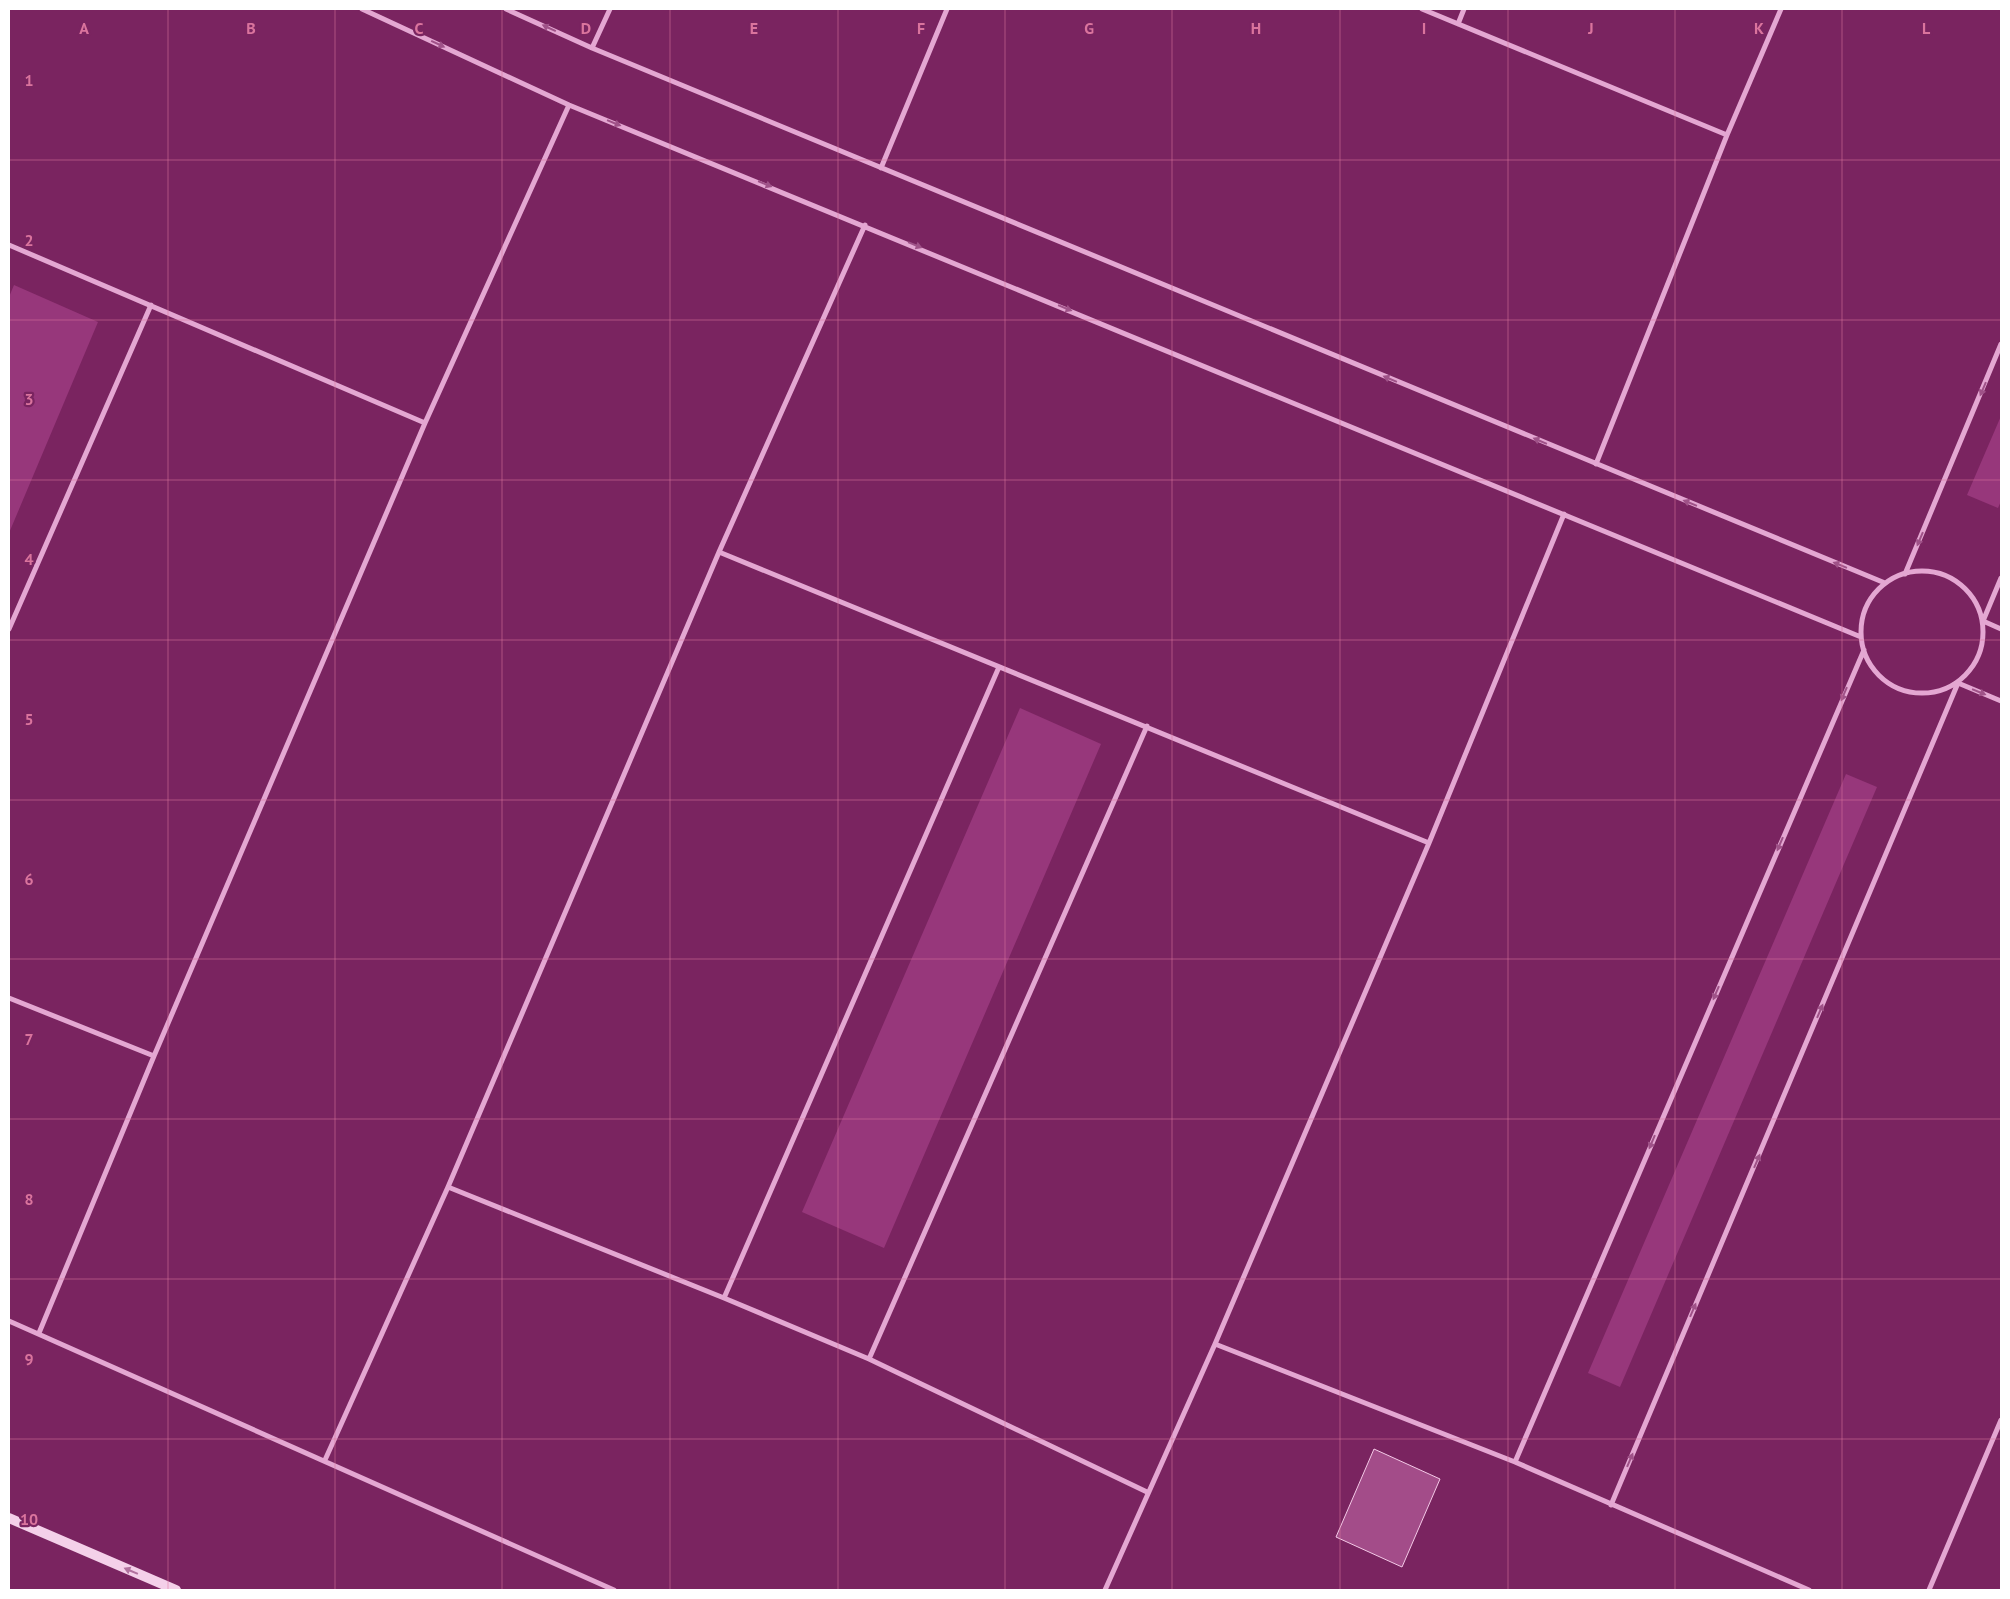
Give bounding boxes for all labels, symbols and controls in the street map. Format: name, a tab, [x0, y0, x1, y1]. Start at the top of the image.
text: A	[79, 18, 89, 38]
text: B	[246, 18, 256, 38]
text: C	[415, 18, 424, 38]
text: D	[581, 18, 591, 38]
text: E	[750, 18, 758, 38]
text: F	[917, 18, 925, 38]
text: G	[1084, 18, 1094, 38]
text: H	[1251, 18, 1261, 38]
text: I	[1422, 18, 1426, 38]
text: J	[1587, 18, 1594, 38]
text: K	[1754, 18, 1764, 38]
text: L	[1922, 18, 1931, 38]
one-way arrow	[542, 24, 556, 32]
one-way arrow	[431, 40, 445, 48]
text: 1	[24, 70, 34, 90]
one-way arrow	[607, 119, 622, 127]
one-way arrow	[758, 180, 773, 188]
text: 2	[24, 230, 34, 250]
one-way arrow	[908, 242, 922, 250]
one-way arrow	[1058, 304, 1072, 312]
one-way arrow	[1383, 374, 1397, 382]
one-way arrow	[1978, 381, 1986, 396]
text: 3	[24, 389, 34, 409]
one-way arrow	[1532, 437, 1547, 445]
one-way arrow	[1682, 499, 1697, 507]
one-way arrow	[1916, 531, 1923, 546]
text: 4	[24, 549, 34, 569]
one-way arrow	[1833, 560, 1847, 568]
one-way arrow	[1840, 687, 1848, 701]
one-way arrow	[1972, 688, 1986, 696]
text: 5	[24, 709, 34, 729]
one-way arrow	[1776, 837, 1784, 851]
text: 6	[24, 869, 34, 889]
one-way arrow	[1712, 986, 1720, 1001]
one-way arrow	[1816, 1004, 1824, 1018]
text: 7	[24, 1029, 34, 1049]
one-way arrow	[1647, 1135, 1655, 1149]
one-way arrow	[1753, 1154, 1761, 1168]
text: 8	[24, 1189, 34, 1209]
one-way arrow	[1690, 1303, 1698, 1317]
text: 9	[24, 1349, 34, 1369]
one-way arrow	[1626, 1452, 1634, 1467]
text: 10	[20, 1509, 38, 1529]
one-way arrow	[124, 1566, 138, 1574]

